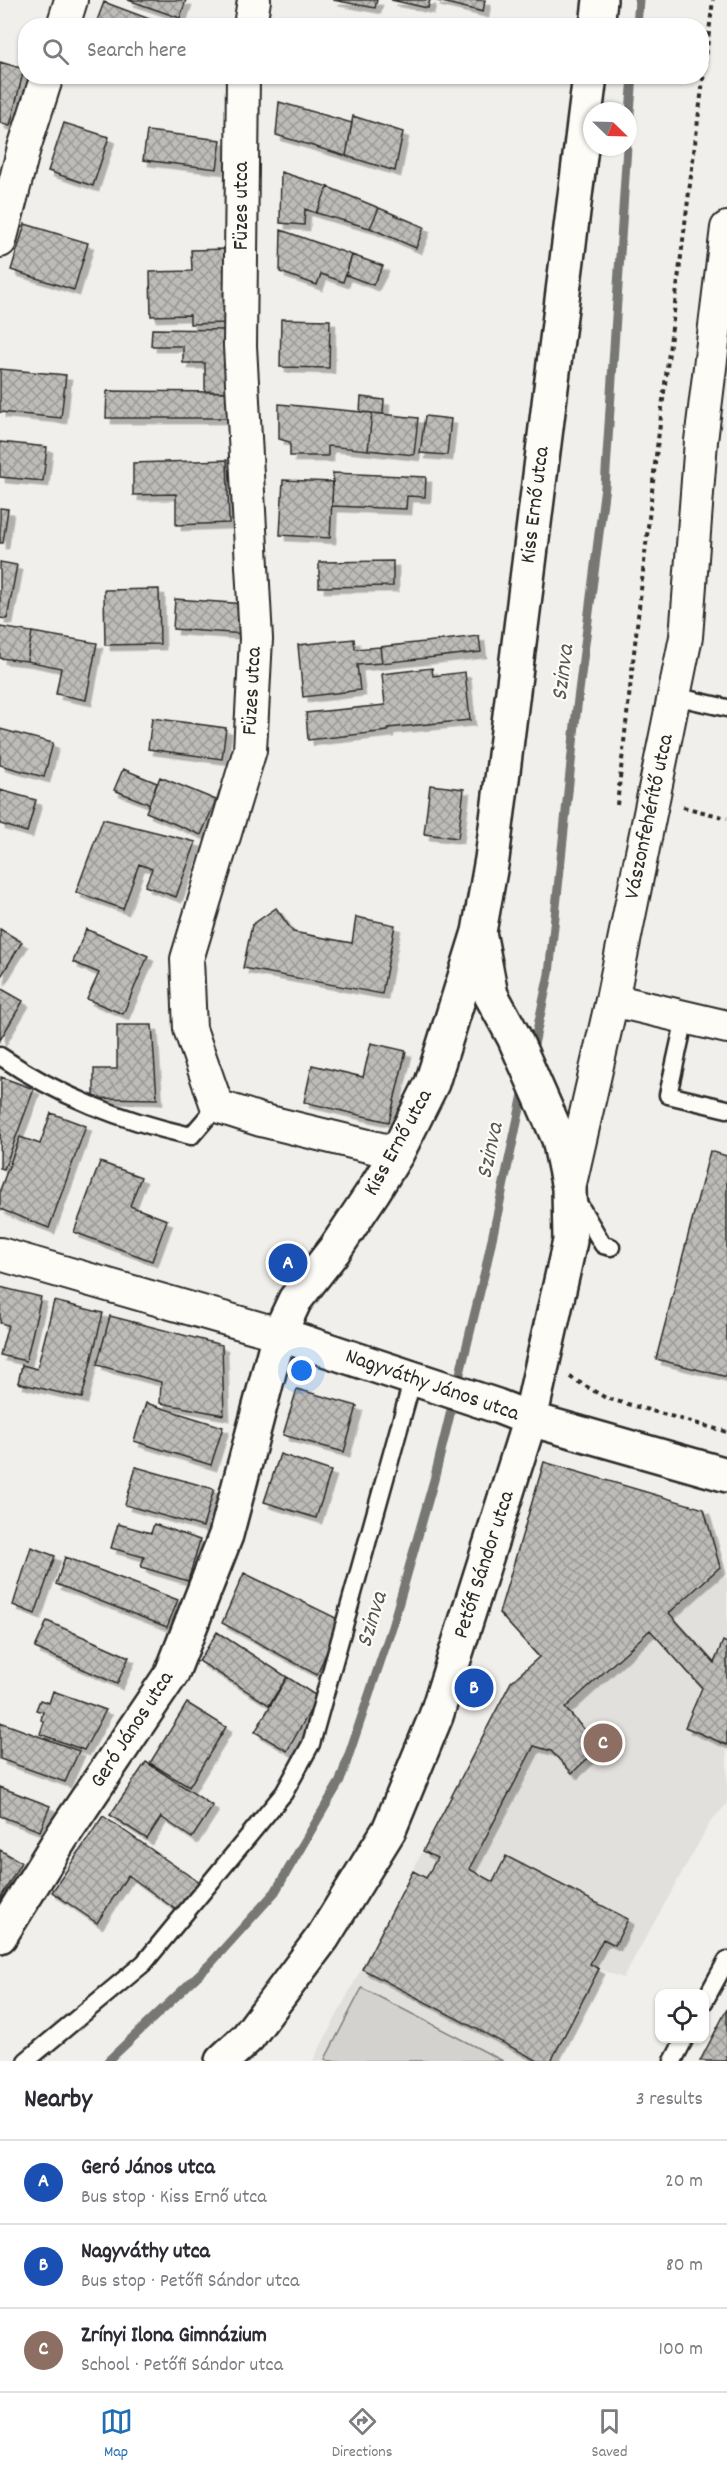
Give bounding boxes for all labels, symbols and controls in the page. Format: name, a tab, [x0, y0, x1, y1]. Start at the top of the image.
search box	[18, 18, 709, 84]
icon: search	[39, 35, 72, 68]
text: Search here	[87, 36, 186, 67]
north arrow	[583, 102, 637, 156]
street label: Füzes utca	[227, 161, 258, 250]
street label: Kiss Ernő utca	[513, 444, 559, 565]
water label: Szinva	[544, 641, 585, 703]
street label: Füzes utca	[235, 645, 271, 736]
street label: Vászonfehérítő utca	[617, 731, 683, 902]
street label: Kiss Ernő utca	[357, 1083, 441, 1202]
water label: Szinva	[469, 1118, 514, 1182]
pin: A	[268, 1240, 308, 1286]
street label: Nagyváthy János utca	[341, 1342, 524, 1431]
your location	[287, 1356, 316, 1385]
street label: Petőfi Sándor utca	[447, 1486, 524, 1643]
water label: Szinva	[348, 1586, 398, 1652]
street label: Geró János utca	[84, 1665, 183, 1795]
pin: B	[454, 1666, 494, 1710]
pin: C	[584, 1720, 622, 1766]
map controls	[655, 1989, 709, 2043]
button: locate	[655, 1989, 709, 2043]
text: Nearby	[24, 2082, 92, 2119]
text: 3 results	[636, 2086, 703, 2114]
text: Geró János utca	[81, 2153, 215, 2184]
text: A	[38, 2168, 49, 2196]
text: 20 m	[665, 2168, 703, 2196]
text: Bus stop · Kiss Ernő utca	[81, 2184, 267, 2212]
text: Nagyváthy utca	[81, 2237, 210, 2268]
text: B	[39, 2252, 48, 2280]
text: 80 m	[666, 2252, 703, 2280]
text: Bus stop · Petőfi Sándor utca	[81, 2268, 299, 2296]
text: Zrínyi Ilona Gimnázium	[81, 2321, 267, 2352]
text: C	[39, 2336, 48, 2364]
text: 100 m	[659, 2336, 703, 2364]
text: School · Petőfi Sándor utca	[81, 2352, 283, 2380]
tab: Map	[100, 2405, 133, 2464]
tab: Directions	[332, 2405, 392, 2464]
tab: Saved	[592, 2405, 627, 2464]

